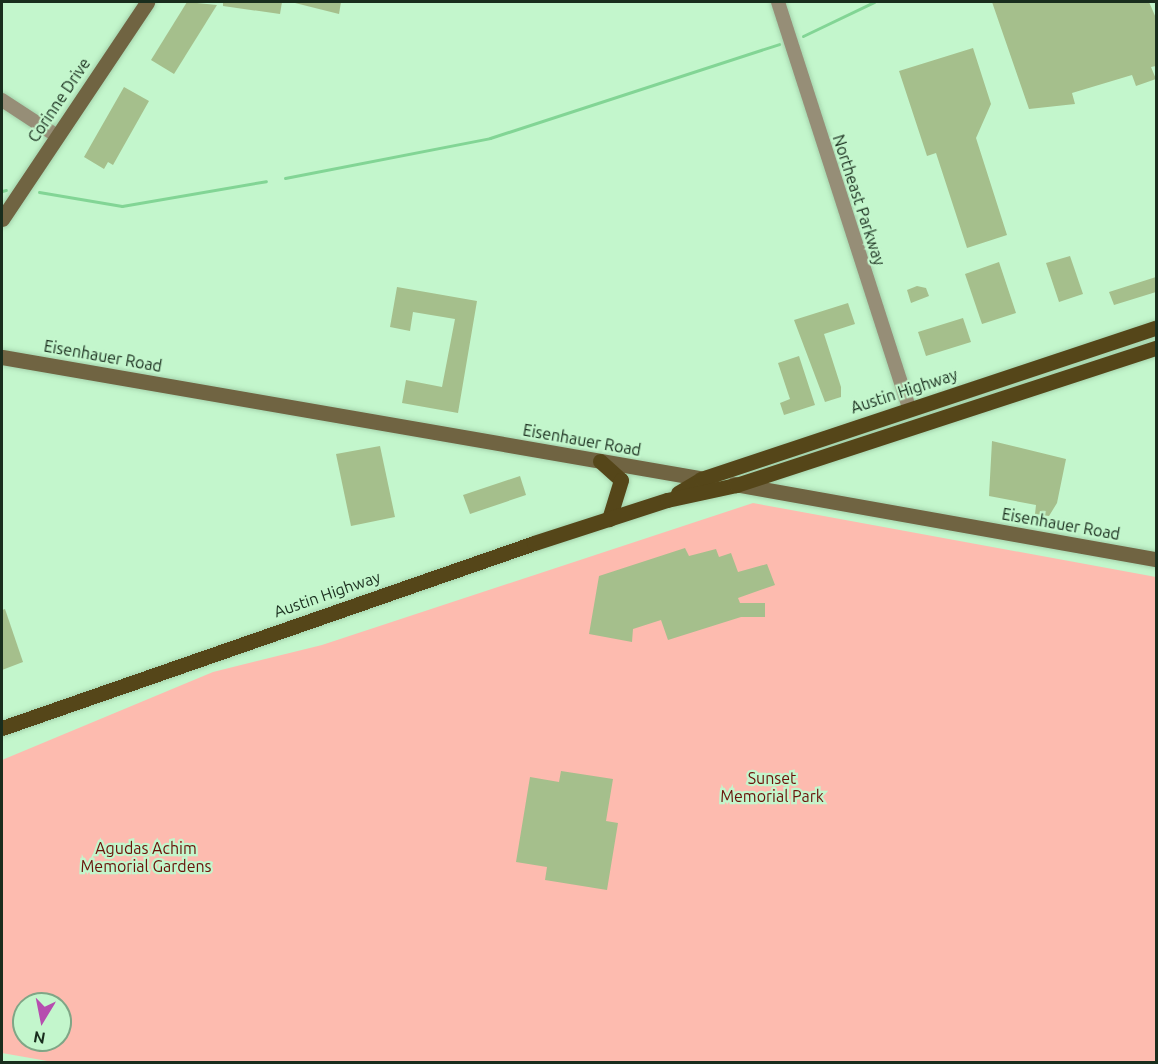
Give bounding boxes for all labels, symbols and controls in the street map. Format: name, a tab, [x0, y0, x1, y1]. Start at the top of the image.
street label: Corinne Drive	[24, 54, 94, 146]
street label: Northeast Parkway	[829, 132, 889, 268]
street label: Eisenhauer Road	[42, 336, 164, 376]
street label: Austin Highway	[848, 365, 960, 417]
street label: Eisenhauer Road	[521, 420, 643, 460]
street label: Eisenhauer Road	[1000, 504, 1122, 544]
street label: Austin Highway	[271, 567, 383, 621]
park label: Sunset Memorial Park	[720, 768, 824, 806]
park label: Agudas Achim Memorial Gardens	[80, 838, 212, 876]
north arrow	[12, 992, 72, 1052]
text: N	[32, 1028, 47, 1048]

